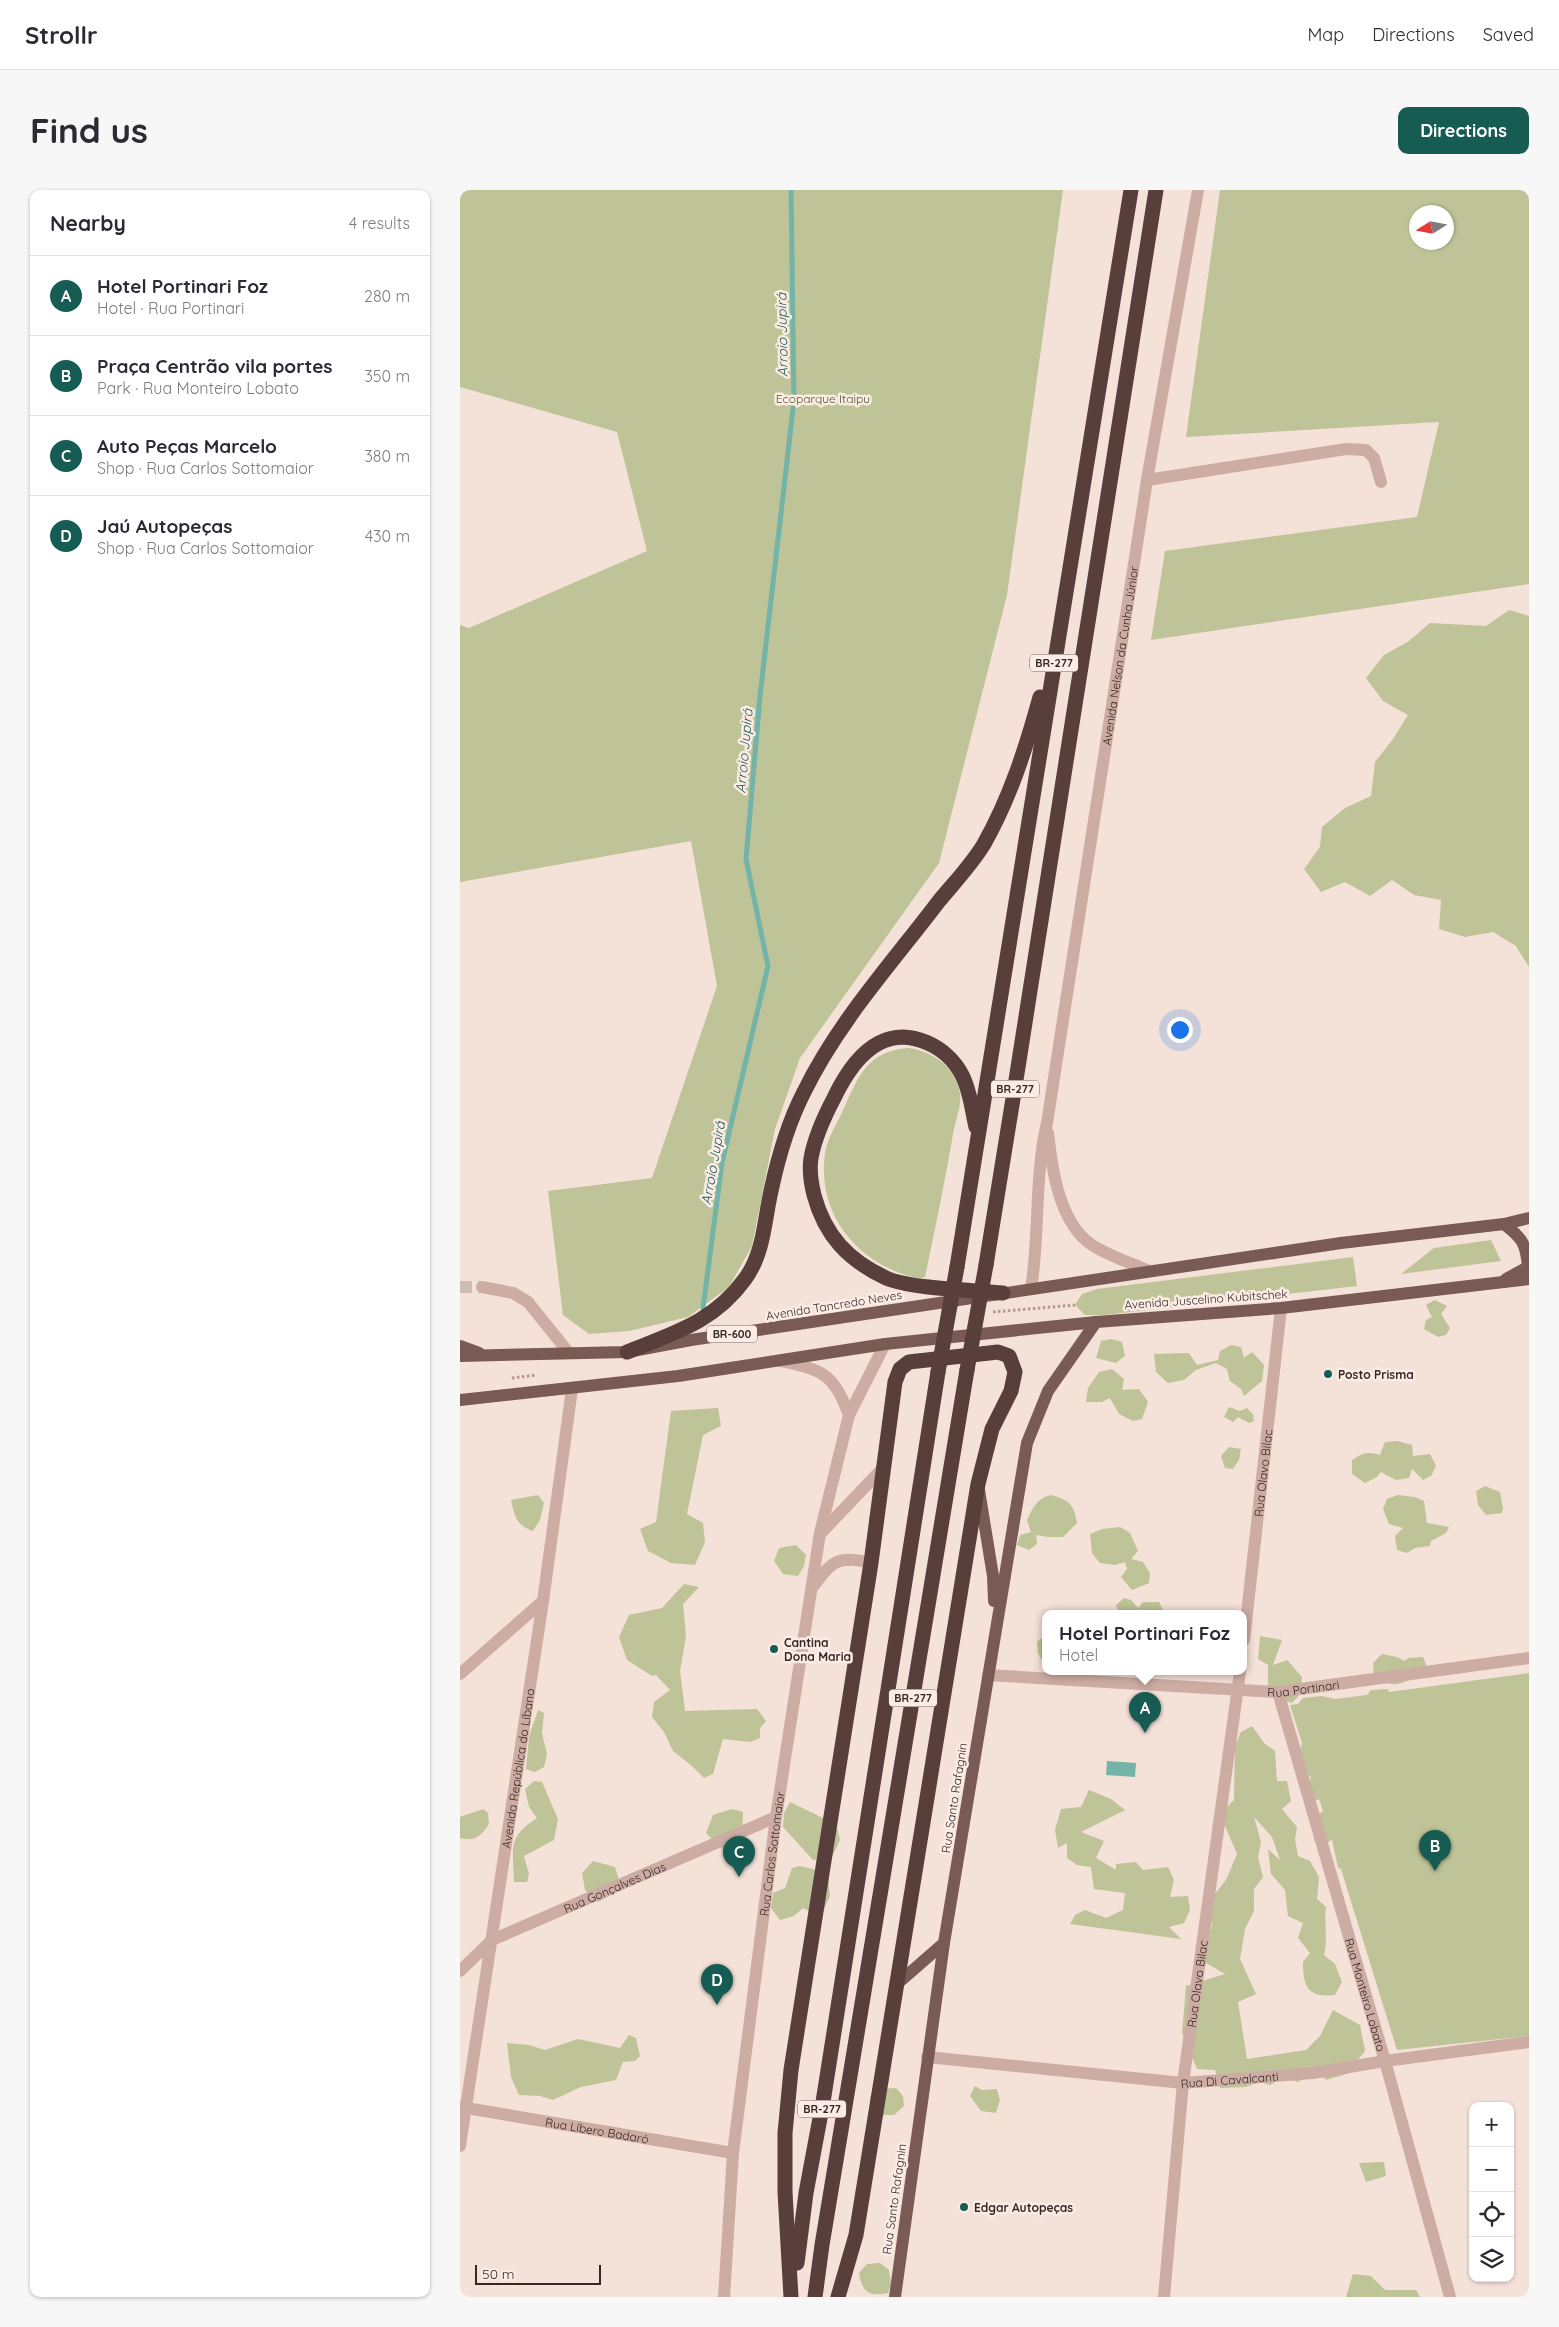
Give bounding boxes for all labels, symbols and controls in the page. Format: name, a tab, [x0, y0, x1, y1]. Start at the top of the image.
text: Strollr	[25, 20, 97, 50]
text: Map	[1307, 23, 1344, 46]
text: Directions	[1372, 23, 1455, 46]
text: Saved	[1483, 23, 1534, 46]
button: Directions	[1398, 107, 1529, 154]
text: Find us	[30, 108, 148, 152]
north arrow	[1409, 205, 1454, 250]
text: Nearby	[50, 210, 126, 236]
text: 4 results	[349, 213, 410, 233]
text: Hotel Portinari Foz	[97, 274, 268, 298]
text: A	[61, 286, 71, 306]
text: 280 m	[364, 286, 410, 306]
water label: Arroio Jupirá	[772, 291, 792, 377]
text: Hotel · Rua Portinari	[97, 298, 244, 318]
text: Praça Centrão vila portes	[97, 354, 333, 378]
text: B	[61, 366, 71, 386]
text: 350 m	[364, 366, 410, 386]
text: Park · Rua Monteiro Lobato	[97, 378, 299, 398]
park label: Ecoparque Itaipu	[776, 391, 870, 406]
text: Auto Peças Marcelo	[97, 434, 277, 458]
text: C	[61, 446, 71, 466]
text: 380 m	[364, 446, 410, 466]
text: Shop · Rua Carlos Sottomaior	[97, 458, 314, 478]
text: Jaú Autopeças	[97, 514, 232, 538]
text: D	[60, 526, 72, 546]
text: 430 m	[365, 526, 410, 546]
text: Shop · Rua Carlos Sottomaior	[97, 538, 314, 558]
street label: Avenida Nelson da Cunha Júnior	[1098, 565, 1141, 746]
road number: BR-277	[1030, 654, 1078, 672]
water label: Arroio Jupirá	[731, 707, 757, 794]
your location	[1167, 1017, 1193, 1043]
road number: BR-277	[991, 1081, 1039, 1098]
water label: Arroio Jupirá	[697, 1118, 729, 1206]
street label: Avenida Juscelino Kubitschek	[1124, 1286, 1288, 1312]
street label: Avenida Tancredo Neves	[765, 1287, 903, 1323]
road number: BR-600	[707, 1326, 757, 1342]
place label: Posto Prisma	[1338, 1367, 1414, 1382]
marker: Posto Prisma	[1322, 1368, 1334, 1380]
street label: Rua Olavo Bilac	[1250, 1429, 1275, 1518]
popup	[1042, 1610, 1247, 1675]
text: Hotel Portinari Foz	[1059, 1621, 1230, 1645]
place label: Cantina Dona Maria	[784, 1635, 851, 1664]
marker: Cantina Dona Maria	[768, 1643, 780, 1655]
text: Hotel	[1059, 1645, 1098, 1665]
street label: Rua Portinari	[1267, 1676, 1340, 1700]
street label: Avenida República do Líbano	[498, 1687, 537, 1849]
road number: BR-277	[889, 1690, 937, 1706]
pin: A	[1129, 1692, 1161, 1733]
street label: Rua Santo Rafagnin	[938, 1742, 970, 1854]
street label: Rua Carlos Sottomaior	[756, 1790, 787, 1917]
pin: B	[1419, 1830, 1451, 1871]
pin: C	[723, 1836, 755, 1877]
street label: Rua Gonçalves Dias	[561, 1858, 668, 1916]
street label: Rua Monteiro Lobato	[1342, 1936, 1389, 2053]
street label: Rua Olavo Bilac	[1183, 1939, 1210, 2028]
pin: D	[701, 1964, 733, 2005]
street label: Rua Di Cavalcanti	[1180, 2068, 1279, 2091]
road number: BR-277	[798, 2100, 846, 2118]
map controls	[1469, 2102, 1514, 2282]
button: +	[1469, 2102, 1514, 2147]
street label: Rua Líbero Badaró	[544, 2114, 650, 2146]
street label: Rua Santo Rafagnin	[879, 2143, 909, 2255]
button: −	[1469, 2147, 1514, 2192]
button: locate	[1469, 2192, 1514, 2237]
place label: Edgar Autopeças	[974, 2200, 1073, 2215]
marker: Edgar Autopeças	[958, 2201, 970, 2213]
button: layers	[1469, 2237, 1514, 2282]
scale bar	[475, 2262, 601, 2285]
text: 50 m	[482, 2265, 515, 2283]

